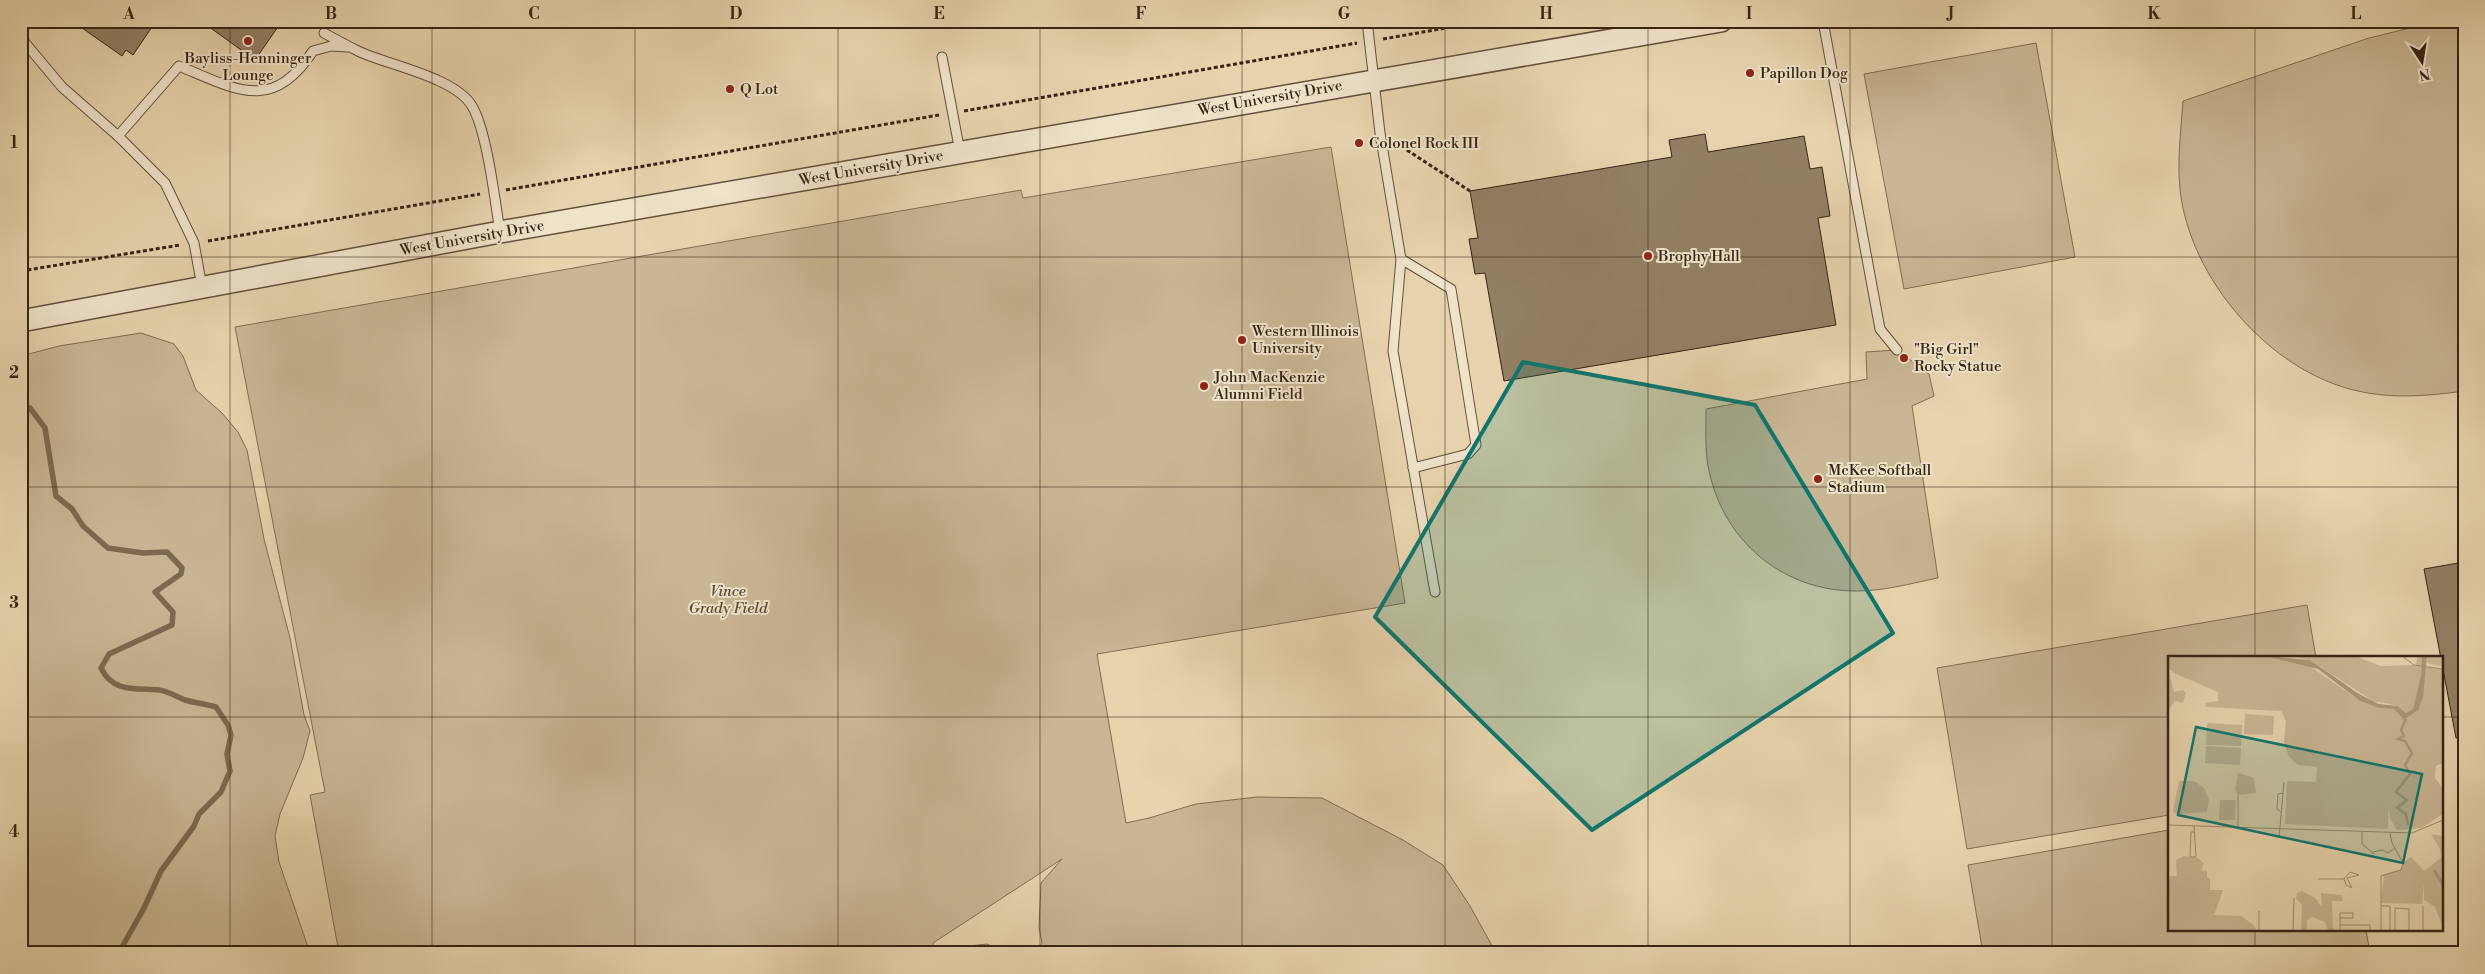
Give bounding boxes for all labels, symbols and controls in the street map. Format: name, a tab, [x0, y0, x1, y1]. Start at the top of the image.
text: A	[122, 4, 135, 24]
text: B	[325, 4, 337, 24]
text: C	[528, 4, 540, 24]
text: D	[730, 4, 743, 24]
text: E	[933, 4, 945, 24]
text: F	[1135, 4, 1147, 24]
text: G	[1338, 4, 1351, 24]
text: H	[1539, 4, 1553, 24]
text: I	[1746, 4, 1752, 24]
text: J	[1946, 4, 1954, 24]
text: K	[2148, 4, 2162, 24]
text: L	[2351, 4, 2362, 24]
marker: Bayliss-Henninger Lounge	[242, 35, 254, 47]
north arrow	[2398, 38, 2448, 88]
place label: Bayliss-Henninger Lounge	[184, 49, 312, 85]
place label: Papillon Dog	[1760, 64, 1848, 83]
text: N	[2417, 64, 2432, 84]
marker: Papillon Dog	[1744, 67, 1756, 79]
street label: West University Drive	[1195, 76, 1344, 120]
place label: Q Lot	[740, 80, 779, 99]
marker: Q Lot	[724, 83, 736, 95]
text: 1	[10, 133, 18, 153]
place label: Colonel Rock III	[1369, 134, 1479, 153]
marker: Colonel Rock III	[1353, 137, 1365, 149]
street label: West University Drive	[796, 146, 945, 190]
street label: West University Drive	[397, 216, 546, 260]
place label: Brophy Hall	[1657, 247, 1740, 266]
marker: Brophy Hall	[1642, 250, 1654, 262]
place label: Western Illinois University	[1251, 322, 1359, 358]
marker: Western Illinois University	[1236, 334, 1248, 346]
place label: "Big Girl" Rocky Statue	[1914, 340, 2001, 376]
marker: "Big Girl" Rocky Statue	[1898, 352, 1910, 364]
text: 2	[9, 363, 19, 383]
place label: John MacKenzie Alumni Field	[1213, 368, 1325, 404]
marker: John MacKenzie Alumni Field	[1198, 380, 1210, 392]
place label: McKee Softball Stadium	[1828, 461, 1932, 497]
marker: McKee Softball Stadium	[1812, 473, 1824, 485]
park label: Vince Grady Field	[688, 582, 768, 618]
text: 3	[9, 593, 19, 613]
inset map	[2168, 656, 2442, 932]
text: 4	[9, 822, 20, 842]

